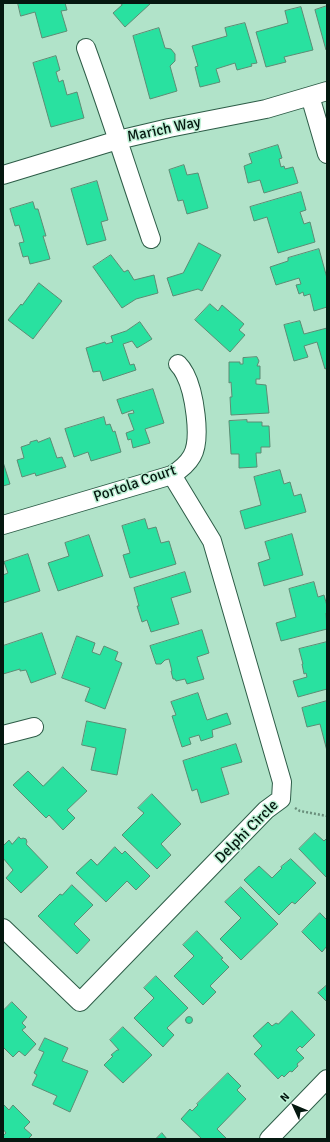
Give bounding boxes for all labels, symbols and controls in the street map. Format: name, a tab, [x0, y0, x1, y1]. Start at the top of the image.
street label: Marich Way	[126, 113, 202, 147]
street label: Portola Court	[91, 461, 179, 507]
street label: Delphi Circle	[212, 797, 282, 867]
north arrow	[274, 1086, 314, 1126]
text: N	[278, 1090, 292, 1105]

